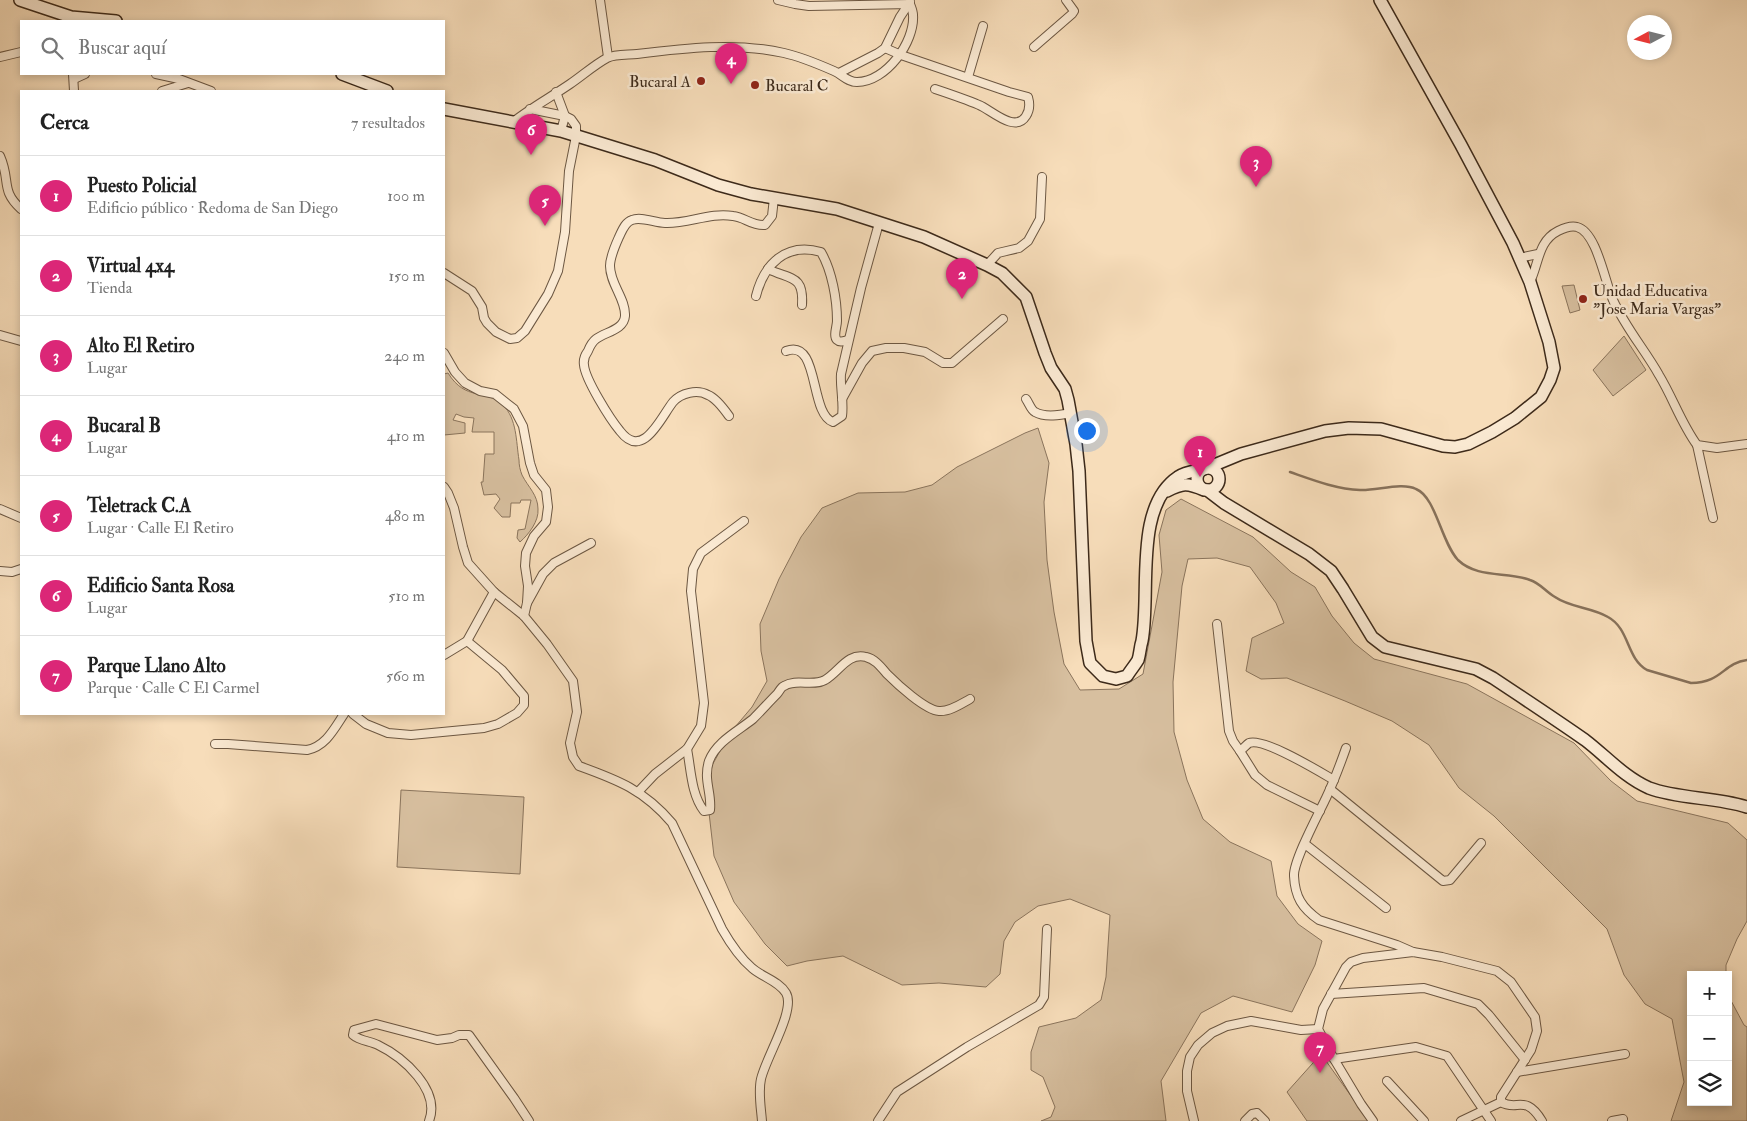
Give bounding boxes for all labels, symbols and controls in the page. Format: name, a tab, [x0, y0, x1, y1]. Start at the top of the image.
north arrow	[1627, 15, 1672, 60]
search box	[20, 20, 445, 75]
icon: search	[38, 34, 66, 62]
text: Buscar aquí	[78, 36, 166, 60]
pin: 4	[715, 43, 747, 84]
place label: Bucaral A	[629, 72, 691, 92]
marker: Bucaral A	[695, 75, 707, 87]
place label: Bucaral C	[765, 76, 829, 96]
marker: Bucaral C	[749, 79, 761, 91]
text: Cerca	[40, 109, 89, 136]
text: 7 resultados	[351, 113, 425, 133]
pin: 6	[515, 114, 547, 155]
pin: 3	[1240, 146, 1272, 187]
text: Puesto Policial	[87, 174, 197, 198]
pin: 5	[529, 185, 561, 226]
text: 1	[53, 186, 59, 206]
text: 100 m	[387, 186, 425, 206]
text: Edificio público · Redoma de San Diego	[87, 198, 338, 218]
text: Virtual 4x4	[87, 254, 174, 278]
pin: 2	[946, 258, 978, 299]
text: 2	[52, 266, 60, 286]
text: 150 m	[388, 266, 425, 286]
text: Tienda	[87, 278, 132, 298]
place label: Unidad Educativa "Jose Maria Vargas"	[1593, 281, 1721, 320]
marker: Unidad Educativa "Jose Maria Vargas"	[1577, 293, 1589, 305]
text: Alto El Retiro	[87, 334, 194, 358]
text: 3	[53, 346, 59, 366]
text: 240 m	[384, 346, 425, 366]
text: Lugar	[87, 358, 127, 378]
text: Bucaral B	[87, 414, 161, 438]
your location	[1074, 418, 1100, 444]
text: 4	[52, 426, 60, 446]
text: 410 m	[387, 426, 425, 446]
pin: 1	[1184, 436, 1216, 477]
text: Lugar	[87, 438, 127, 458]
text: Teletrack C.A	[87, 494, 191, 518]
text: 5	[52, 506, 60, 526]
text: 480 m	[385, 506, 425, 526]
text: Lugar · Calle El Retiro	[87, 518, 234, 538]
text: Edificio Santa Rosa	[87, 574, 234, 598]
text: 6	[52, 586, 60, 606]
text: 510 m	[388, 586, 425, 606]
text: Lugar	[87, 598, 127, 618]
text: Parque Llano Alto	[87, 654, 226, 678]
text: 7	[52, 666, 60, 686]
text: 560 m	[386, 666, 425, 686]
text: Parque · Calle C El Carmel	[87, 678, 260, 698]
map controls	[1687, 971, 1732, 1106]
button: +	[1687, 971, 1732, 1016]
button: −	[1687, 1016, 1732, 1061]
pin: 7	[1304, 1032, 1336, 1073]
button: layers	[1687, 1061, 1732, 1106]

